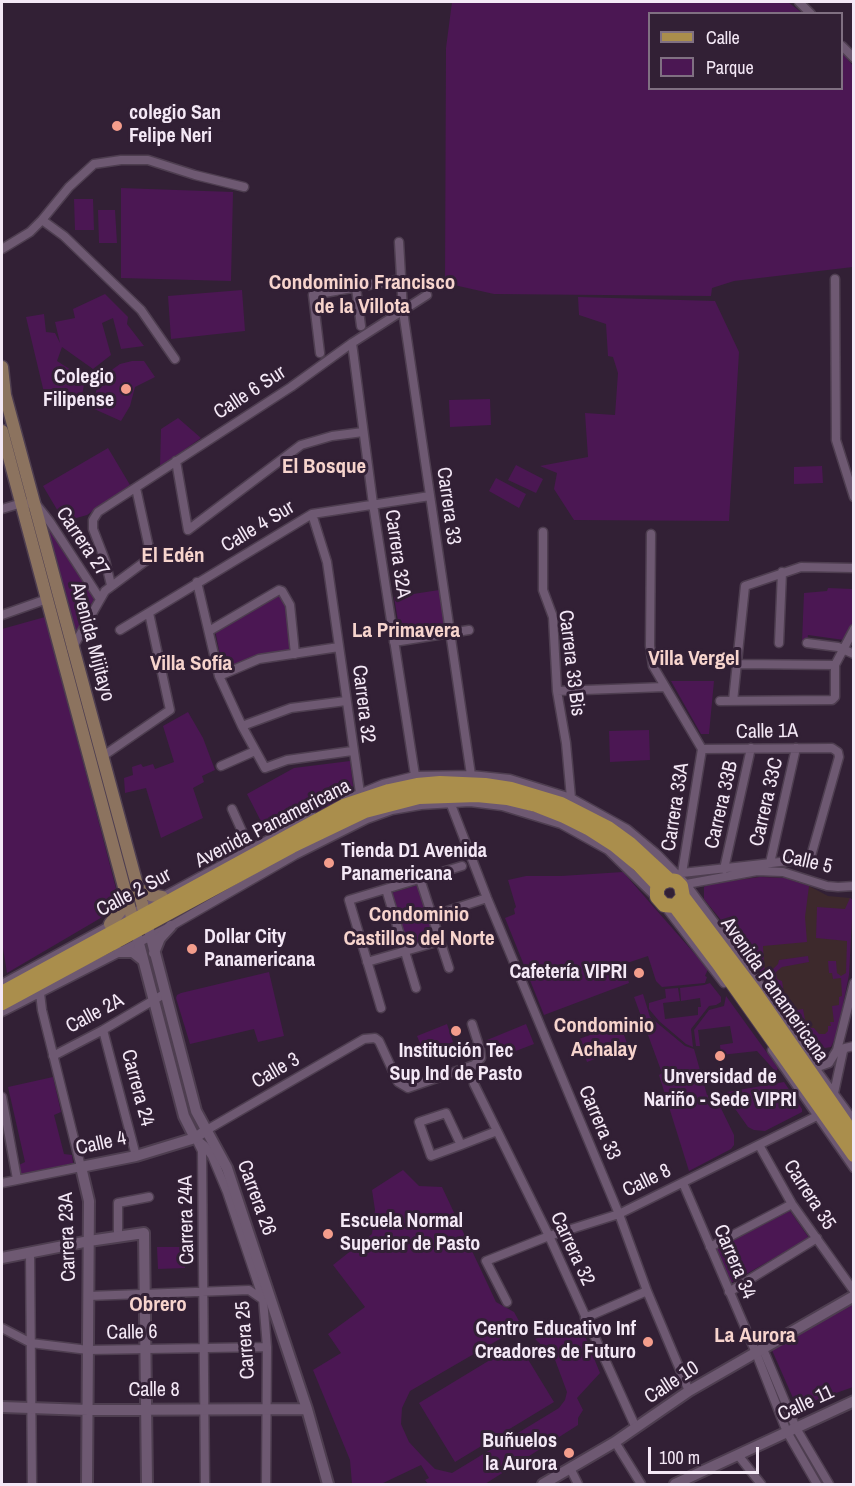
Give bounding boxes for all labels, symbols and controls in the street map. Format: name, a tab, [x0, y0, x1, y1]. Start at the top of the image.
legend	[648, 12, 843, 90]
text: Calle	[706, 25, 740, 50]
text: Parque	[706, 55, 754, 80]
place label: colegio San Felipe Neri	[129, 102, 221, 149]
marker: colegio San Felipe Neri	[110, 119, 124, 133]
district label: Condominio Francisco de la Villota	[269, 270, 455, 320]
street label: Calle 6 Sur	[209, 361, 291, 425]
place label: Colegio Filipense	[43, 366, 114, 413]
marker: Colegio Filipense	[119, 382, 133, 396]
district label: El Bosque	[282, 454, 366, 480]
street label: Carrera 33	[431, 466, 465, 546]
street label: Calle 4 Sur	[217, 496, 299, 558]
street label: Carrera 27	[50, 503, 114, 581]
street label: Carrera 32A	[379, 508, 415, 600]
district label: El Edén	[141, 543, 205, 569]
street label: Avenida Mijitayo	[65, 580, 119, 704]
street label: Carrera 33 Bis	[553, 609, 589, 717]
district label: La Primavera	[352, 618, 460, 644]
district label: Villa Vergel	[648, 646, 740, 672]
district label: Villa Sofía	[150, 651, 232, 677]
street label: Carrera 32	[346, 664, 380, 744]
street label: Calle 1A	[736, 719, 798, 745]
street label: Carrera 33C	[745, 755, 789, 849]
street label: Carrera 33B	[700, 759, 744, 851]
street label: Carrera 33A	[657, 761, 695, 853]
street label: Avenida Panamericana	[191, 774, 355, 874]
place label: Tienda D1 Avenida Panamericana	[341, 840, 487, 887]
street label: Calle 5	[779, 845, 835, 879]
marker: Tienda D1 Avenida Panamericana	[322, 856, 336, 870]
street label: Calle 2 Sur	[93, 863, 175, 923]
district label: Condominio Castillos del Norte	[343, 902, 495, 952]
street label: Avenida Panamericana	[715, 913, 833, 1067]
place label: Dollar City Panamericana	[204, 926, 315, 973]
marker: Dollar City Panamericana	[185, 942, 199, 956]
place label: Cafetería VIPRI	[509, 961, 627, 985]
marker: Cafetería VIPRI	[632, 966, 646, 980]
street label: Calle 2A	[62, 989, 128, 1039]
district label: Condominio Achalay	[554, 1013, 654, 1063]
marker: Institución Tec Sup Ind de Pasto	[449, 1024, 463, 1038]
place label: Institución Tec Sup Ind de Pasto	[389, 1040, 523, 1087]
street label: Carrera 24	[115, 1047, 159, 1129]
street label: Calle 3	[248, 1048, 304, 1094]
marker: Unversidad de Nariño - Sede VIPRI	[713, 1049, 727, 1063]
place label: Unversidad de Nariño - Sede VIPRI	[643, 1066, 797, 1113]
street label: Carrera 33	[573, 1082, 625, 1164]
street label: Calle 4	[74, 1127, 128, 1161]
street label: Carrera 35	[778, 1156, 840, 1234]
street label: Carrera 26	[231, 1157, 281, 1239]
street label: Calle 8	[619, 1159, 675, 1203]
street label: Carrera 24A	[174, 1175, 200, 1265]
street label: Carrera 23A	[54, 1192, 82, 1282]
street label: Carrera 32	[545, 1208, 599, 1290]
place label: Escuela Normal Superior de Pasto	[340, 1210, 480, 1257]
street label: Carrera 34	[708, 1221, 760, 1303]
marker: Escuela Normal Superior de Pasto	[321, 1227, 335, 1241]
district label: Obrero	[129, 1292, 187, 1318]
street label: Carrera 25	[231, 1300, 261, 1380]
place label: Centro Educativo Inf Creadores de Futuro	[475, 1318, 636, 1365]
street label: Calle 6	[106, 1321, 158, 1345]
district label: La Aurora	[714, 1323, 796, 1349]
marker: Centro Educativo Inf Creadores de Futuro	[641, 1335, 655, 1349]
street label: Calle 10	[640, 1357, 704, 1409]
street label: Calle 8	[128, 1379, 180, 1403]
street label: Calle 11	[774, 1381, 838, 1427]
place label: Buñuelos la Aurora	[482, 1430, 557, 1477]
scale bar	[651, 1435, 762, 1473]
text: 100 m	[659, 1445, 700, 1470]
marker: Buñuelos la Aurora	[562, 1446, 576, 1460]

